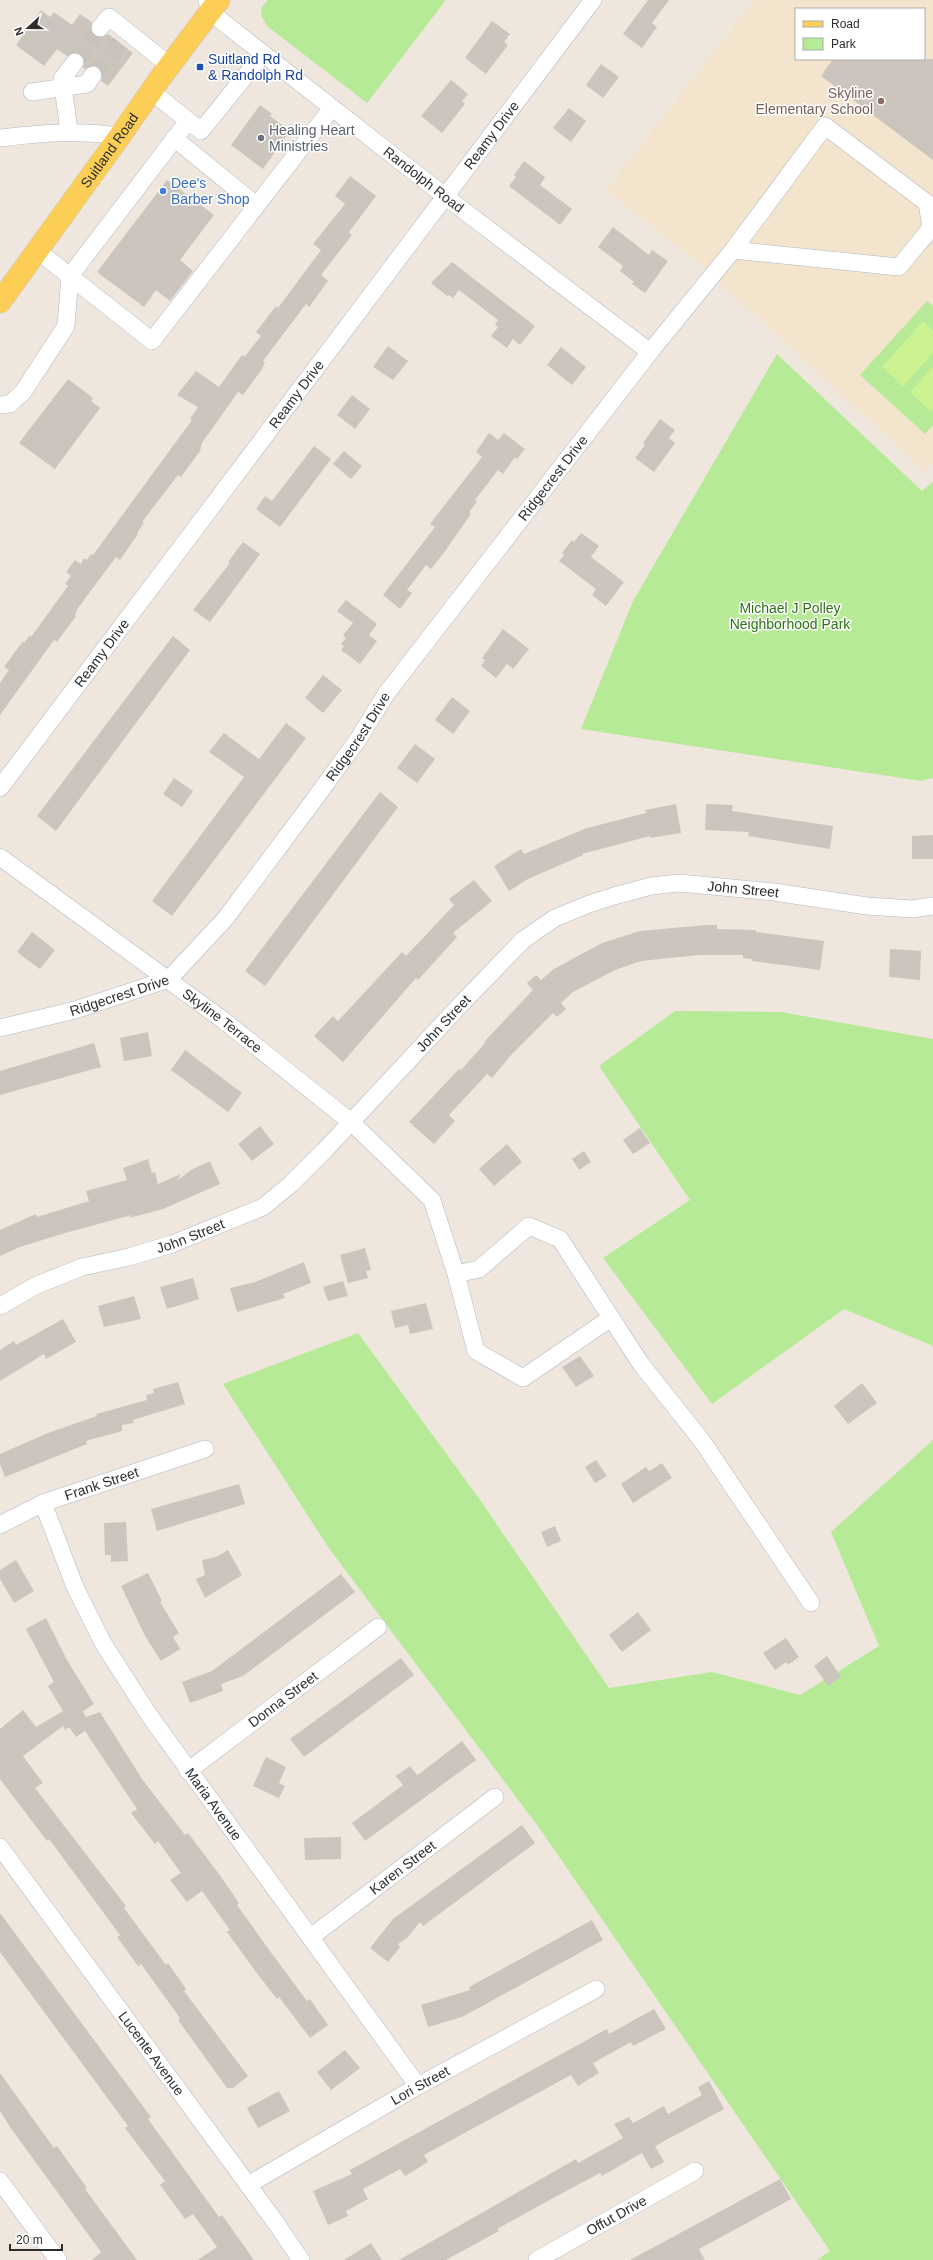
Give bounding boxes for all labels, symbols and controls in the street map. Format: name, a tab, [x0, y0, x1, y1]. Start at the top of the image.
north arrow	[8, 8, 48, 48]
legend	[795, 8, 925, 60]
text: Road	[831, 17, 860, 31]
text: N	[12, 26, 26, 37]
text: Park	[831, 37, 857, 51]
place label: Suitland Rd & Randolph Rd	[208, 51, 303, 83]
marker: Suitland Rd & Randolph Rd	[195, 62, 205, 72]
place label: Skyline Elementary School	[755, 85, 873, 117]
marker: Skyline Elementary School	[876, 96, 886, 106]
street label: Reamy Drive	[461, 98, 522, 172]
street label: Suitland Road	[77, 110, 142, 191]
place label: Healing Heart Ministries	[269, 122, 355, 154]
marker: Healing Heart Ministries	[256, 133, 266, 143]
street label: Randolph Road	[380, 143, 467, 216]
place label: Dee's Barber Shop	[171, 175, 250, 207]
marker: Dee's Barber Shop	[158, 186, 168, 196]
street label: Reamy Drive	[266, 357, 327, 431]
street label: Ridgecrest Drive	[515, 432, 591, 524]
park label: Michael J Polley Neighborhood Park	[730, 600, 851, 632]
street label: Reamy Drive	[71, 616, 132, 690]
street label: Ridgecrest Drive	[322, 689, 393, 784]
street label: John Street	[707, 878, 780, 901]
street label: Ridgecrest Drive	[68, 971, 171, 1019]
street label: Skyline Terrace	[180, 985, 265, 1056]
street label: John Street	[413, 991, 474, 1055]
street label: John Street	[155, 1216, 227, 1256]
street label: Frank Street	[62, 1464, 141, 1503]
street label: Donna Street	[245, 1668, 321, 1730]
street label: Maria Avenue	[182, 1765, 245, 1844]
street label: Karen Street	[366, 1837, 439, 1898]
street label: Lucente Avenue	[115, 2008, 188, 2099]
street label: Lori Street	[388, 2062, 452, 2108]
street label: Offut Drive	[583, 2192, 649, 2239]
scale bar	[10, 2226, 62, 2252]
text: 20 m	[16, 2233, 43, 2247]

